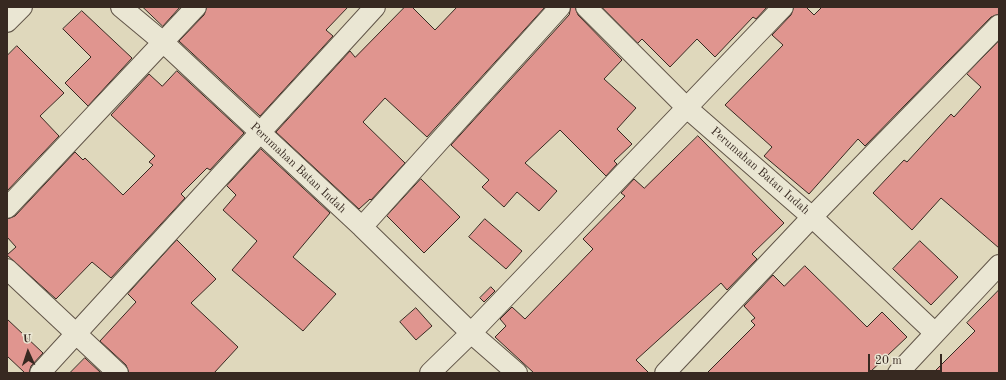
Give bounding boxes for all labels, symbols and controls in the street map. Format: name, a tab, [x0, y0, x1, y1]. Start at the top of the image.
street label: Perumahan Batan Indah	[247, 120, 349, 216]
street label: Perumahan Batan Indah	[708, 124, 812, 218]
north arrow	[8, 332, 48, 372]
text: U	[23, 334, 32, 345]
scale bar	[870, 346, 944, 372]
text: 20 m	[875, 355, 902, 367]

